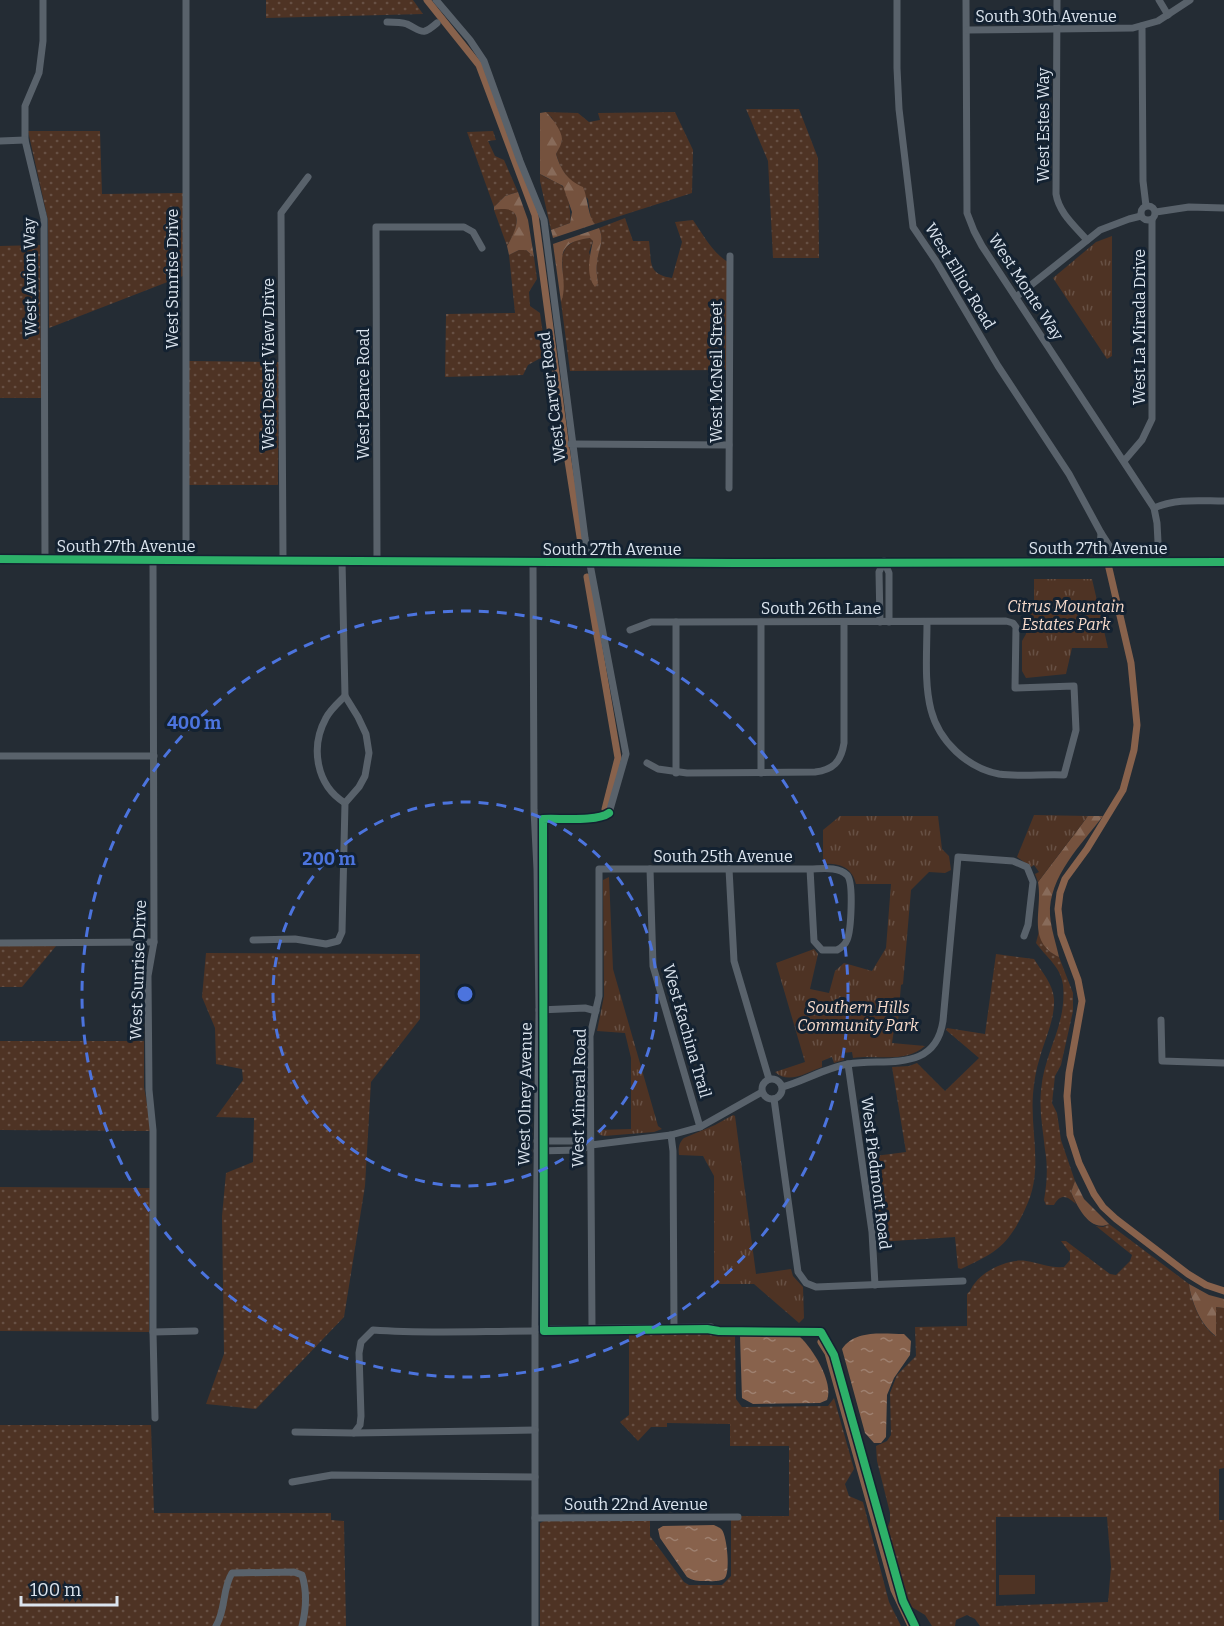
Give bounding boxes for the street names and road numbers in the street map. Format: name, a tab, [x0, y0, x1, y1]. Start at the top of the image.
street label: South 30th Avenue	[975, 7, 1117, 26]
street label: West Estes Way	[1034, 67, 1053, 182]
street label: West Sunrise Drive	[163, 209, 182, 349]
street label: West Avion Way	[19, 217, 41, 336]
street label: West Elliot Road	[921, 220, 999, 333]
street label: West Monte Way	[984, 230, 1068, 344]
street label: West La Mirada Drive	[1130, 249, 1149, 405]
street label: West Desert View Drive	[259, 278, 278, 450]
street label: West McNeil Street	[707, 301, 726, 443]
street label: West Pearce Road	[354, 328, 373, 460]
street label: West Carver Road	[535, 330, 569, 463]
street label: South 27th Avenue	[57, 537, 195, 556]
street label: South 27th Avenue	[1029, 539, 1167, 558]
street label: South 27th Avenue	[543, 540, 681, 559]
street label: South 26th Lane	[761, 599, 881, 618]
street label: South 25th Avenue	[653, 847, 793, 866]
street label: West Sunrise Drive	[126, 899, 150, 1041]
street label: West Kachina Trail	[659, 962, 715, 1101]
street label: West Olney Avenue	[514, 1022, 536, 1166]
street label: West Mineral Road	[568, 1028, 590, 1168]
street label: West Piedmont Road	[857, 1095, 895, 1251]
street label: South 22nd Avenue	[564, 1495, 708, 1514]

